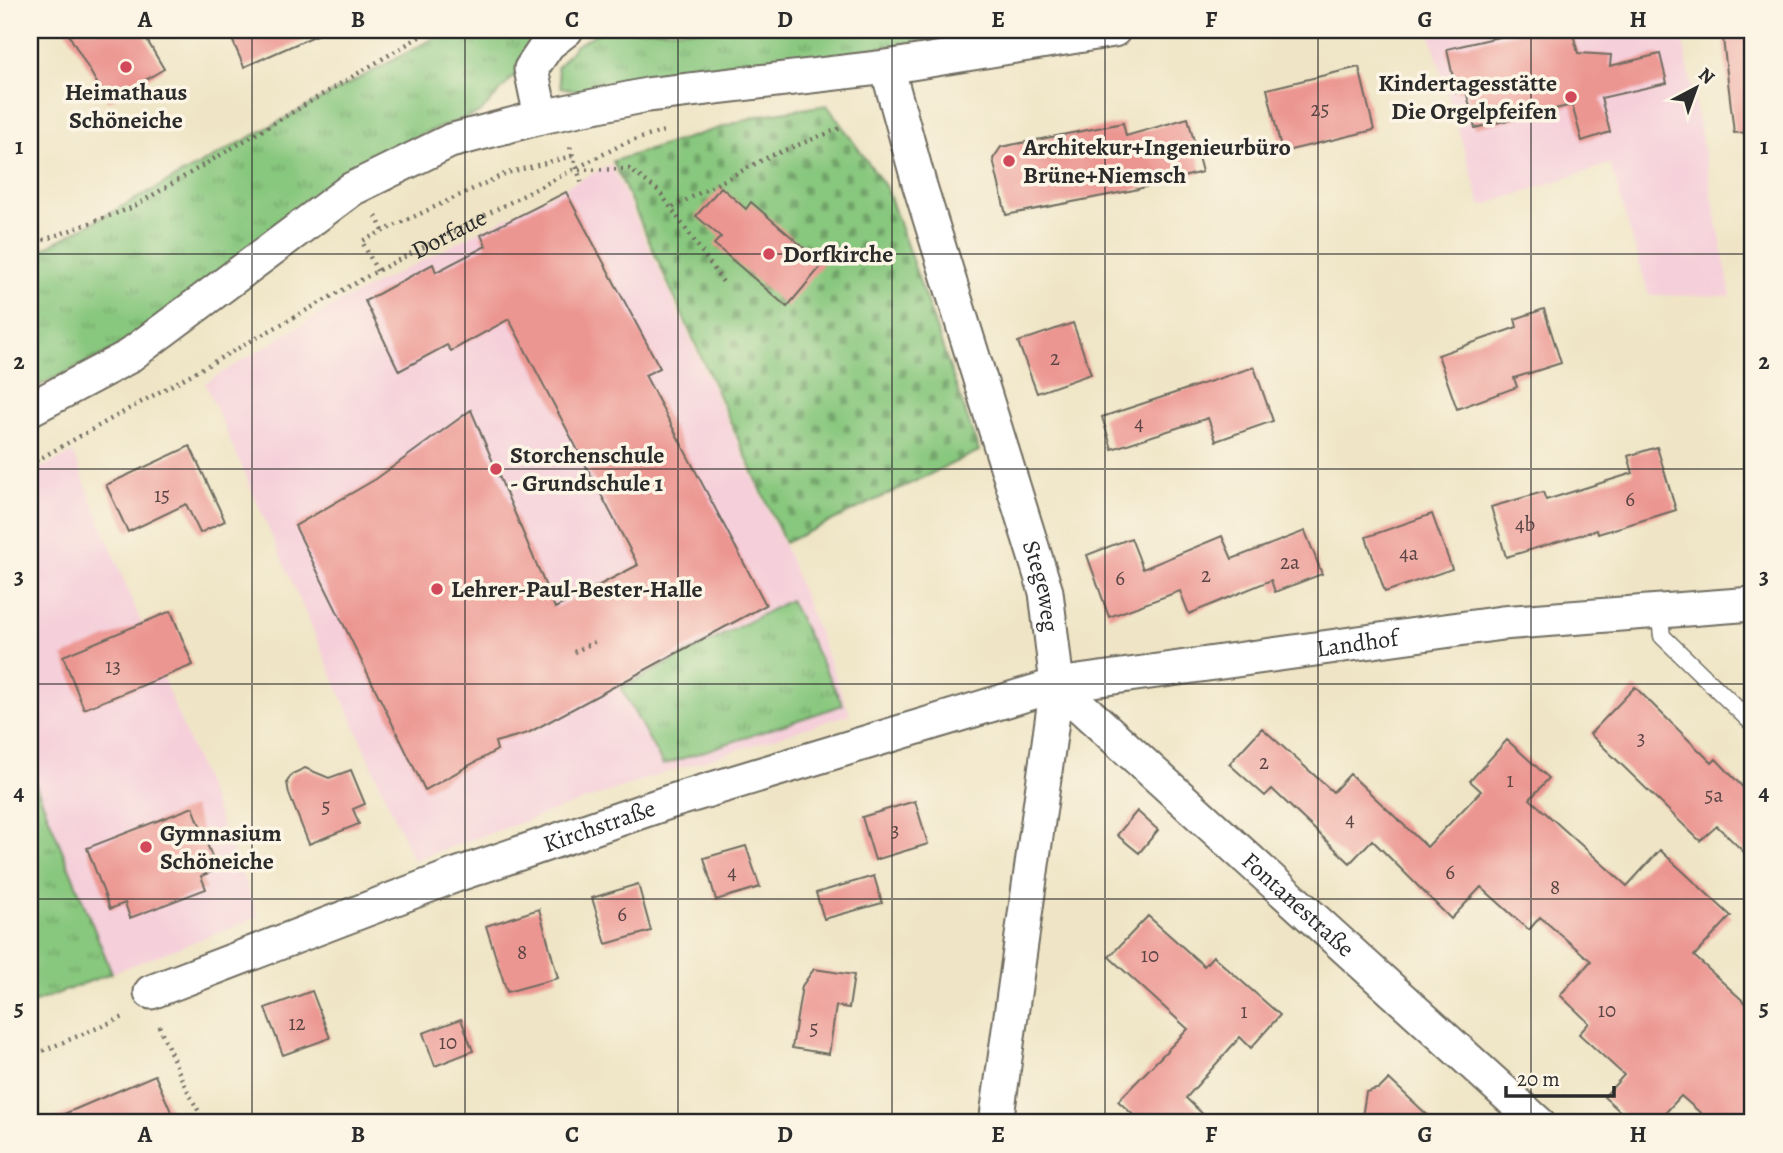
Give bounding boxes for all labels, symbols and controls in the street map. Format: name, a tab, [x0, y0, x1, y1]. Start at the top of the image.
text: A	[137, 4, 153, 35]
text: B	[351, 4, 365, 35]
text: C	[565, 4, 579, 35]
text: D	[777, 4, 793, 35]
text: E	[991, 4, 1005, 35]
text: F	[1205, 4, 1218, 35]
text: G	[1417, 4, 1433, 35]
text: H	[1629, 4, 1647, 35]
north arrow	[1660, 52, 1730, 122]
marker: Heimathaus Schöneiche	[118, 59, 134, 75]
text: N	[1693, 62, 1720, 90]
place label: Kindertagesstätte Die Orgelpfeifen	[1378, 67, 1558, 127]
place label: Heimathaus Schöneiche	[65, 76, 187, 136]
marker: Kindertagesstätte Die Orgelpfeifen	[1563, 89, 1579, 105]
house number: 25	[1310, 95, 1330, 123]
text: 1	[15, 131, 23, 162]
place label: Architekur+Ingenieurbüro Brüne+Niemsch	[1022, 131, 1291, 191]
text: 1	[1760, 131, 1768, 162]
marker: Architekur+Ingenieurbüro Brüne+Niemsch	[1001, 153, 1017, 169]
street label: Dorfaue	[406, 201, 492, 267]
place label: Dorfkirche	[783, 238, 893, 270]
marker: Dorfkirche	[761, 246, 777, 262]
house number: 2	[1050, 344, 1060, 372]
text: 2	[13, 346, 25, 377]
text: 2	[1758, 346, 1770, 377]
house number: 4	[1134, 409, 1144, 437]
place label: Storchenschule - Grundschule 1	[510, 439, 664, 499]
marker: Storchenschule - Grundschule 1	[488, 461, 504, 477]
house number: 15	[154, 481, 170, 509]
house number: 6	[1625, 485, 1635, 513]
house number: 4b	[1515, 510, 1535, 538]
street label: Stegeweg	[1015, 537, 1067, 634]
house number: 4a	[1399, 539, 1419, 567]
house number: 2a	[1280, 548, 1300, 576]
text: 3	[14, 561, 24, 592]
house number: 2	[1201, 561, 1211, 589]
text: 3	[1759, 561, 1769, 592]
house number: 6	[1115, 564, 1125, 592]
place label: Lehrer-Paul-Bester-Halle	[451, 573, 703, 605]
marker: Lehrer-Paul-Bester-Halle	[429, 581, 445, 597]
street label: Landhof	[1314, 621, 1403, 665]
house number: 13	[105, 652, 121, 680]
house number: 3	[1637, 724, 1645, 752]
house number: 2	[1259, 748, 1269, 776]
house number: 1	[1506, 766, 1514, 794]
text: 4	[14, 777, 25, 808]
text: 4	[1759, 777, 1770, 808]
house number: 5a	[1705, 781, 1724, 809]
house number: 5	[321, 792, 331, 820]
street label: Kirchstraße	[539, 792, 659, 860]
house number: 4	[1345, 805, 1355, 833]
house number: 3	[891, 816, 899, 844]
place label: Gymnasium Schöneiche	[160, 817, 282, 877]
marker: Gymnasium Schöneiche	[138, 839, 154, 855]
street label: Fontanestraße	[1235, 845, 1361, 964]
house number: 4	[727, 858, 737, 886]
house number: 6	[1445, 858, 1455, 886]
house number: 8	[1550, 873, 1560, 901]
house number: 6	[617, 900, 627, 928]
house number: 8	[517, 938, 527, 966]
house number: 10	[1141, 941, 1159, 969]
text: 5	[14, 992, 24, 1023]
text: 5	[1759, 992, 1769, 1023]
house number: 10	[1598, 996, 1616, 1024]
house number: 1	[1240, 997, 1248, 1025]
house number: 12	[288, 1009, 306, 1037]
house number: 5	[809, 1014, 819, 1042]
house number: 10	[439, 1028, 457, 1056]
scale bar	[1506, 1055, 1615, 1099]
text: 20 m	[1517, 1065, 1560, 1093]
text: A	[137, 1119, 153, 1150]
text: B	[351, 1119, 365, 1150]
text: C	[565, 1119, 579, 1150]
text: D	[777, 1119, 793, 1150]
text: E	[991, 1119, 1005, 1150]
text: F	[1205, 1119, 1218, 1150]
text: G	[1417, 1119, 1433, 1150]
text: H	[1629, 1119, 1647, 1150]

